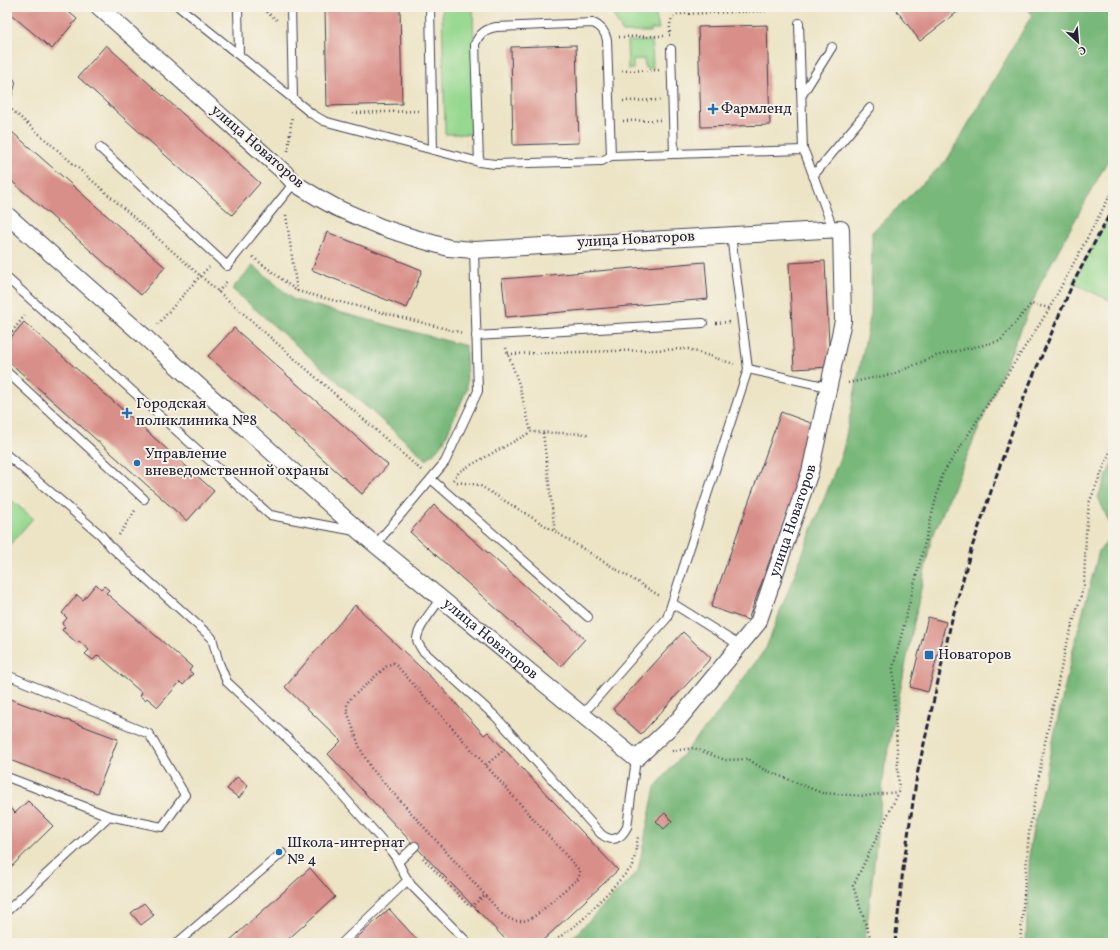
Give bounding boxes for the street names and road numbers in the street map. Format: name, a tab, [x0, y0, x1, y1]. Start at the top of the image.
street label: улица Новаторов	[206, 100, 308, 194]
street label: улица Новаторов	[576, 226, 696, 254]
street label: улица Новаторов	[764, 462, 822, 580]
street label: улица Новаторов	[438, 593, 543, 685]

